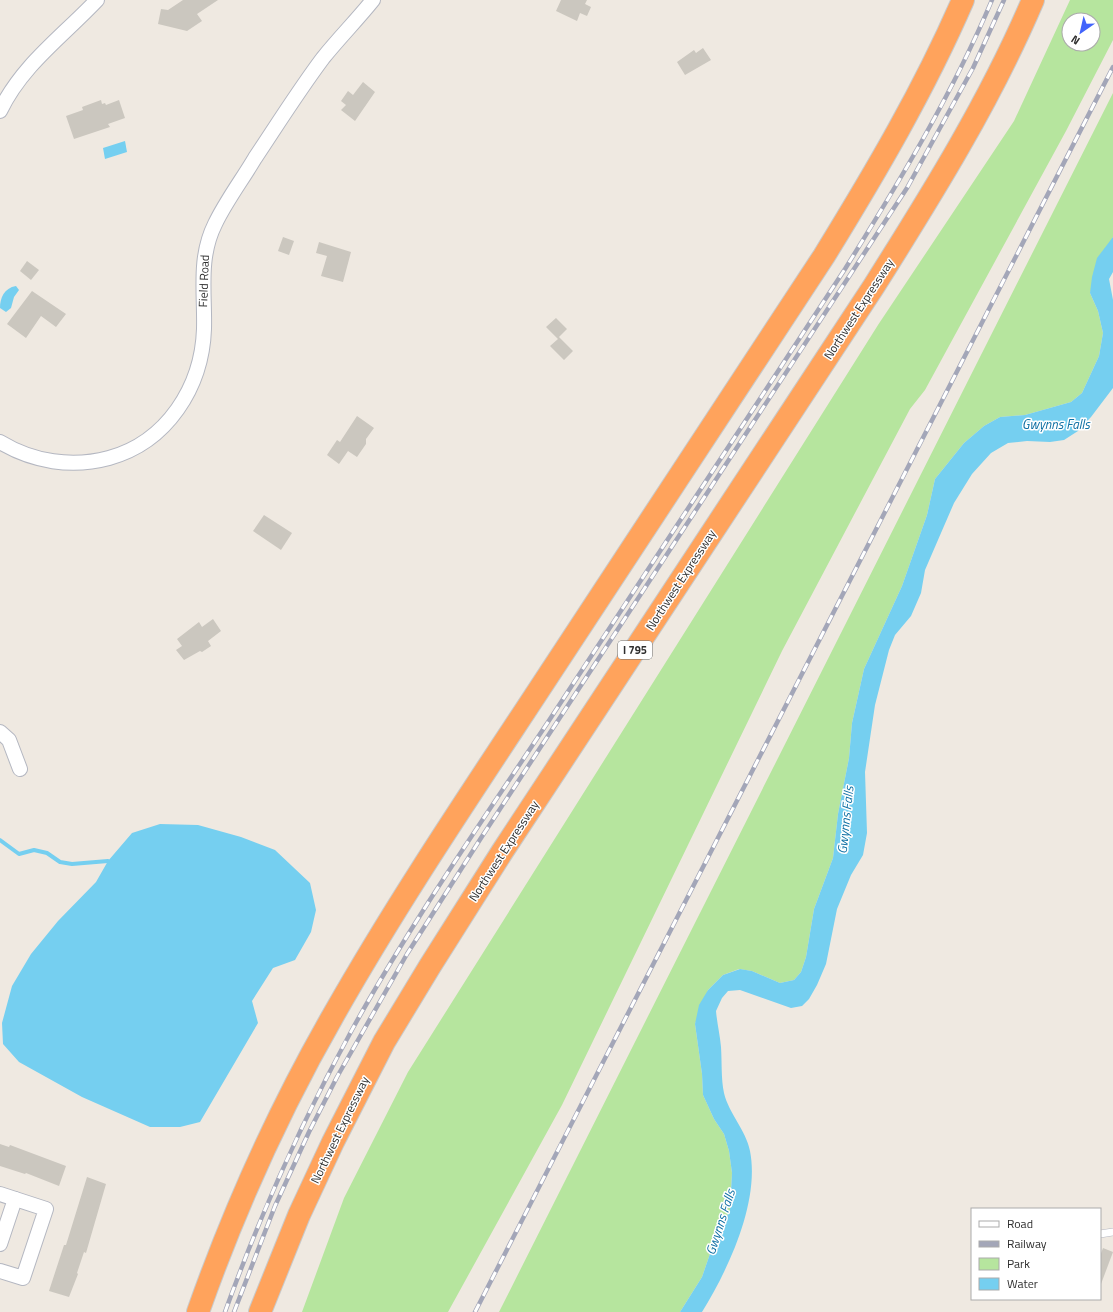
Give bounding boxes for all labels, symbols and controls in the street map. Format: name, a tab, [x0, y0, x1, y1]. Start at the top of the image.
north arrow	[1061, 12, 1101, 52]
text: N	[1068, 32, 1083, 49]
street label: Field Road	[193, 254, 214, 308]
street label: Northwest Expressway	[819, 254, 899, 363]
water label: Gwynns Falls	[1022, 414, 1091, 434]
street label: Northwest Expressway	[641, 525, 721, 634]
road number: I 795	[618, 641, 652, 659]
water label: Gwynns Falls	[832, 784, 859, 855]
street label: Northwest Expressway	[464, 796, 544, 905]
street label: Northwest Expressway	[305, 1073, 374, 1187]
water label: Gwynns Falls	[700, 1185, 740, 1257]
legend	[971, 1208, 1101, 1300]
text: Road	[1007, 1214, 1033, 1233]
text: Railway	[1007, 1234, 1047, 1253]
text: Park	[1007, 1254, 1030, 1273]
text: Water	[1007, 1274, 1038, 1293]

